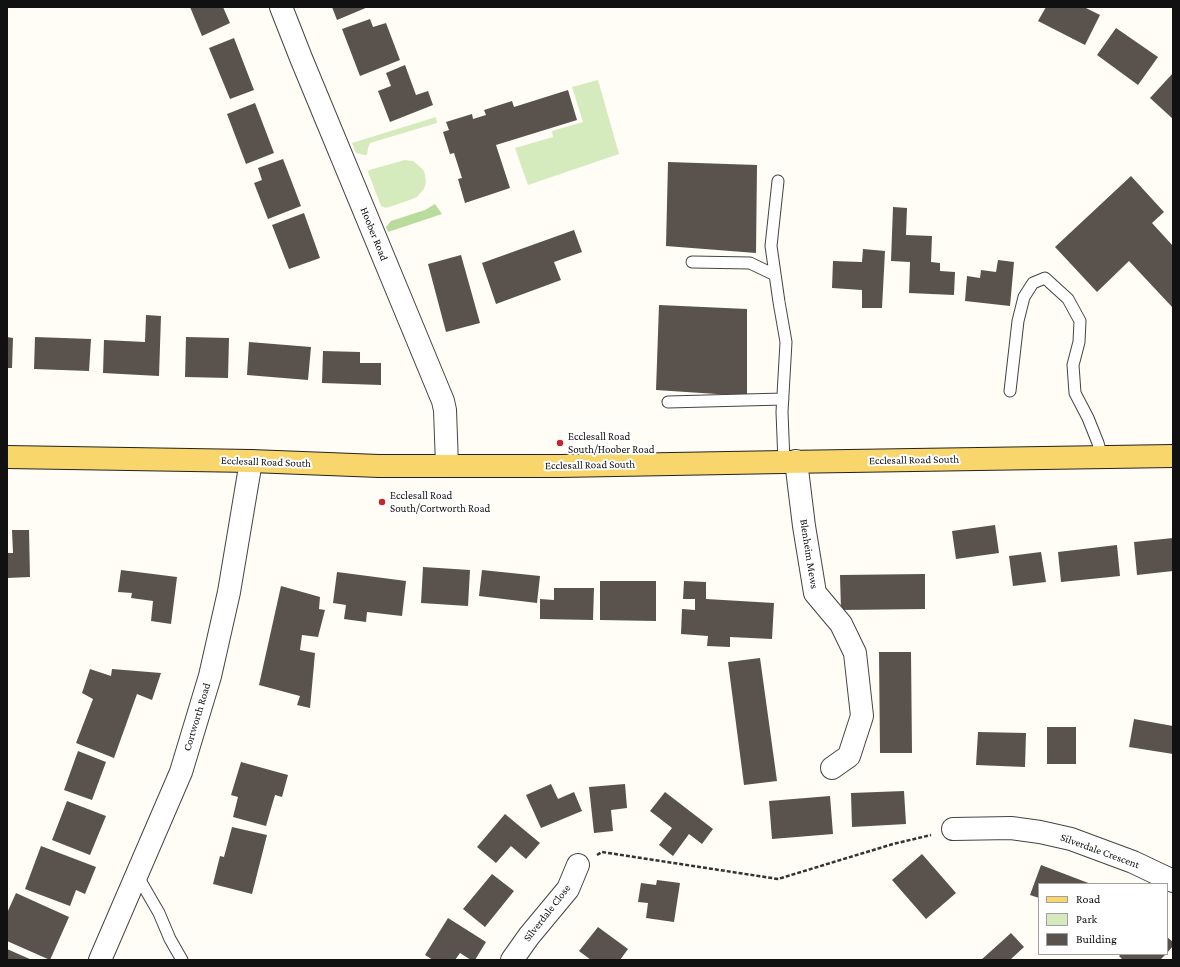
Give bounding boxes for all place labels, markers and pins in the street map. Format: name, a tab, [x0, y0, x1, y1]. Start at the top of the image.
place label: Ecclesall Road South/Hoober Road	[568, 430, 655, 456]
marker: Ecclesall Road South/Hoober Road	[555, 438, 565, 448]
place label: Ecclesall Road South/Cortworth Road	[390, 489, 490, 515]
marker: Ecclesall Road South/Cortworth Road	[377, 497, 387, 507]

